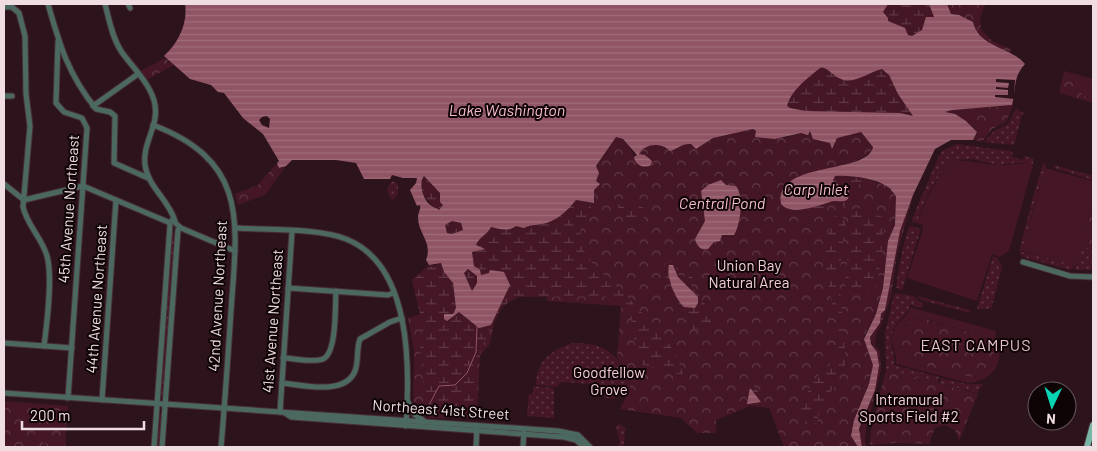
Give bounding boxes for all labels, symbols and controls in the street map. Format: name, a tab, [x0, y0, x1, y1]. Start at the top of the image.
water label: Lake Washington	[449, 100, 565, 119]
street label: 45th Avenue Northeast	[54, 134, 82, 284]
water label: Carp Inlet	[784, 179, 849, 198]
water label: Central Pond	[679, 193, 766, 212]
street label: 42nd Avenue Northeast	[204, 220, 230, 372]
street label: 44th Avenue Northeast	[82, 224, 110, 374]
street label: 41st Avenue Northeast	[258, 248, 286, 393]
park label: Union Bay Natural Area	[709, 256, 789, 291]
district label: EAST CAMPUS	[920, 335, 1032, 354]
park label: Goodfellow Grove	[573, 363, 645, 398]
north arrow	[1027, 381, 1077, 431]
park label: Intramural Sports Field #2	[859, 390, 959, 425]
street label: Northeast 41st Street	[372, 395, 510, 423]
scale bar	[22, 398, 145, 430]
text: 200 m	[30, 406, 70, 424]
text: N	[1046, 411, 1056, 428]

